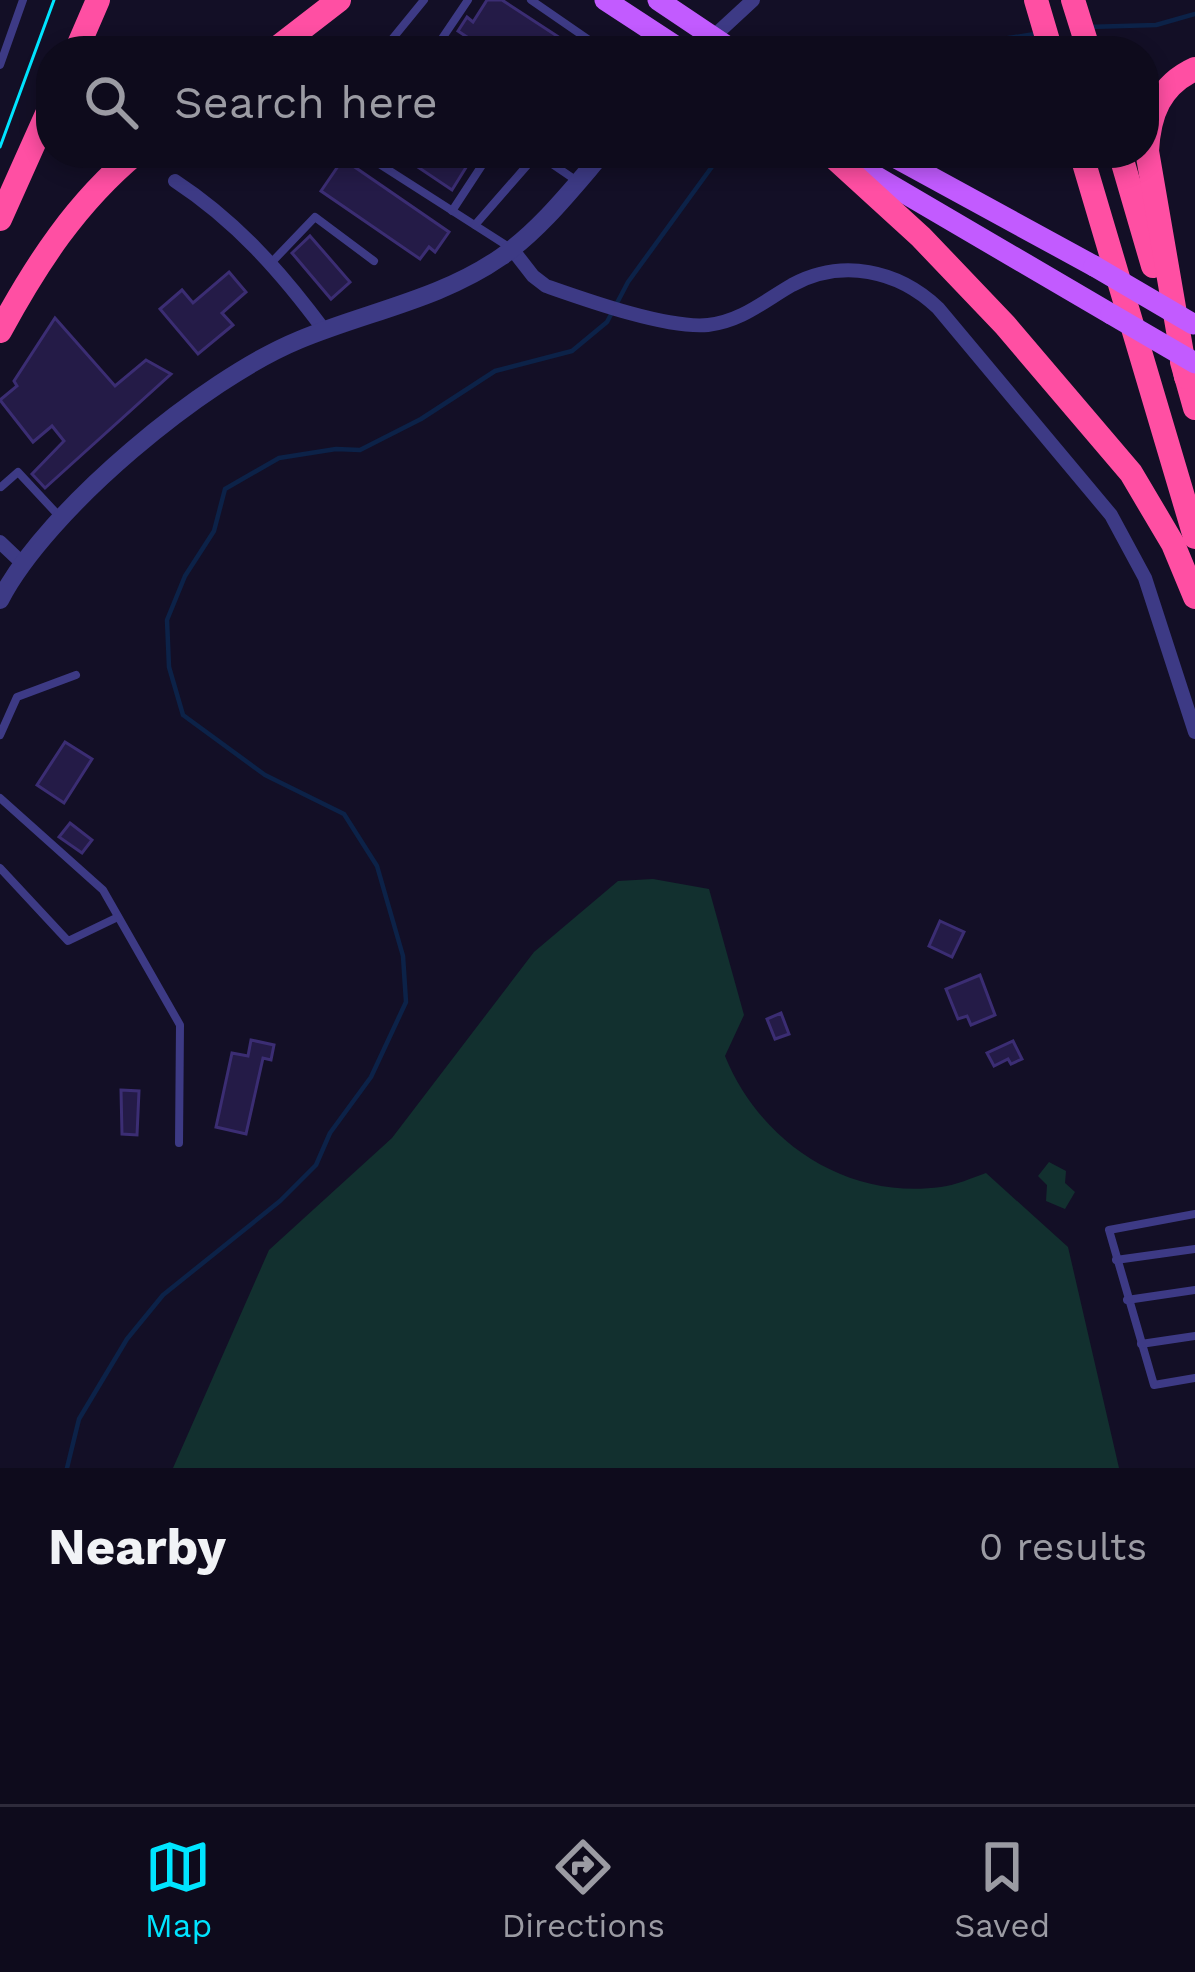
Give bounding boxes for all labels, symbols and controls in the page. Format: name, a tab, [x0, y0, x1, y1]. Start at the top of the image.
search box	[36, 36, 1159, 168]
icon: search	[78, 69, 144, 135]
text: Search here	[174, 76, 438, 129]
text: Nearby	[48, 1517, 226, 1576]
text: 0 results	[979, 1524, 1147, 1569]
tab: Map	[145, 1834, 212, 1945]
tab: Directions	[502, 1834, 665, 1945]
tab: Saved	[954, 1834, 1050, 1945]

